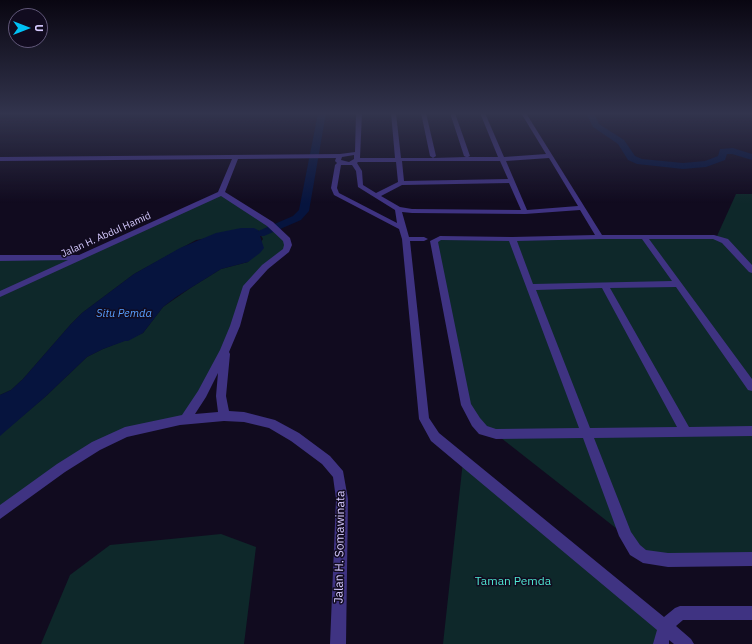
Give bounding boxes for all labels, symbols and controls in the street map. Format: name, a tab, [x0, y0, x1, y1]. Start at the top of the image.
north arrow	[8, 8, 48, 48]
text: U	[32, 24, 46, 32]
street label: Jalan H. Abdul Hamid	[59, 210, 153, 260]
water label: Situ Pemda	[96, 307, 152, 321]
street label: Jalan H. Somawinata	[332, 490, 348, 604]
park label: Taman Pemda	[475, 575, 551, 589]

